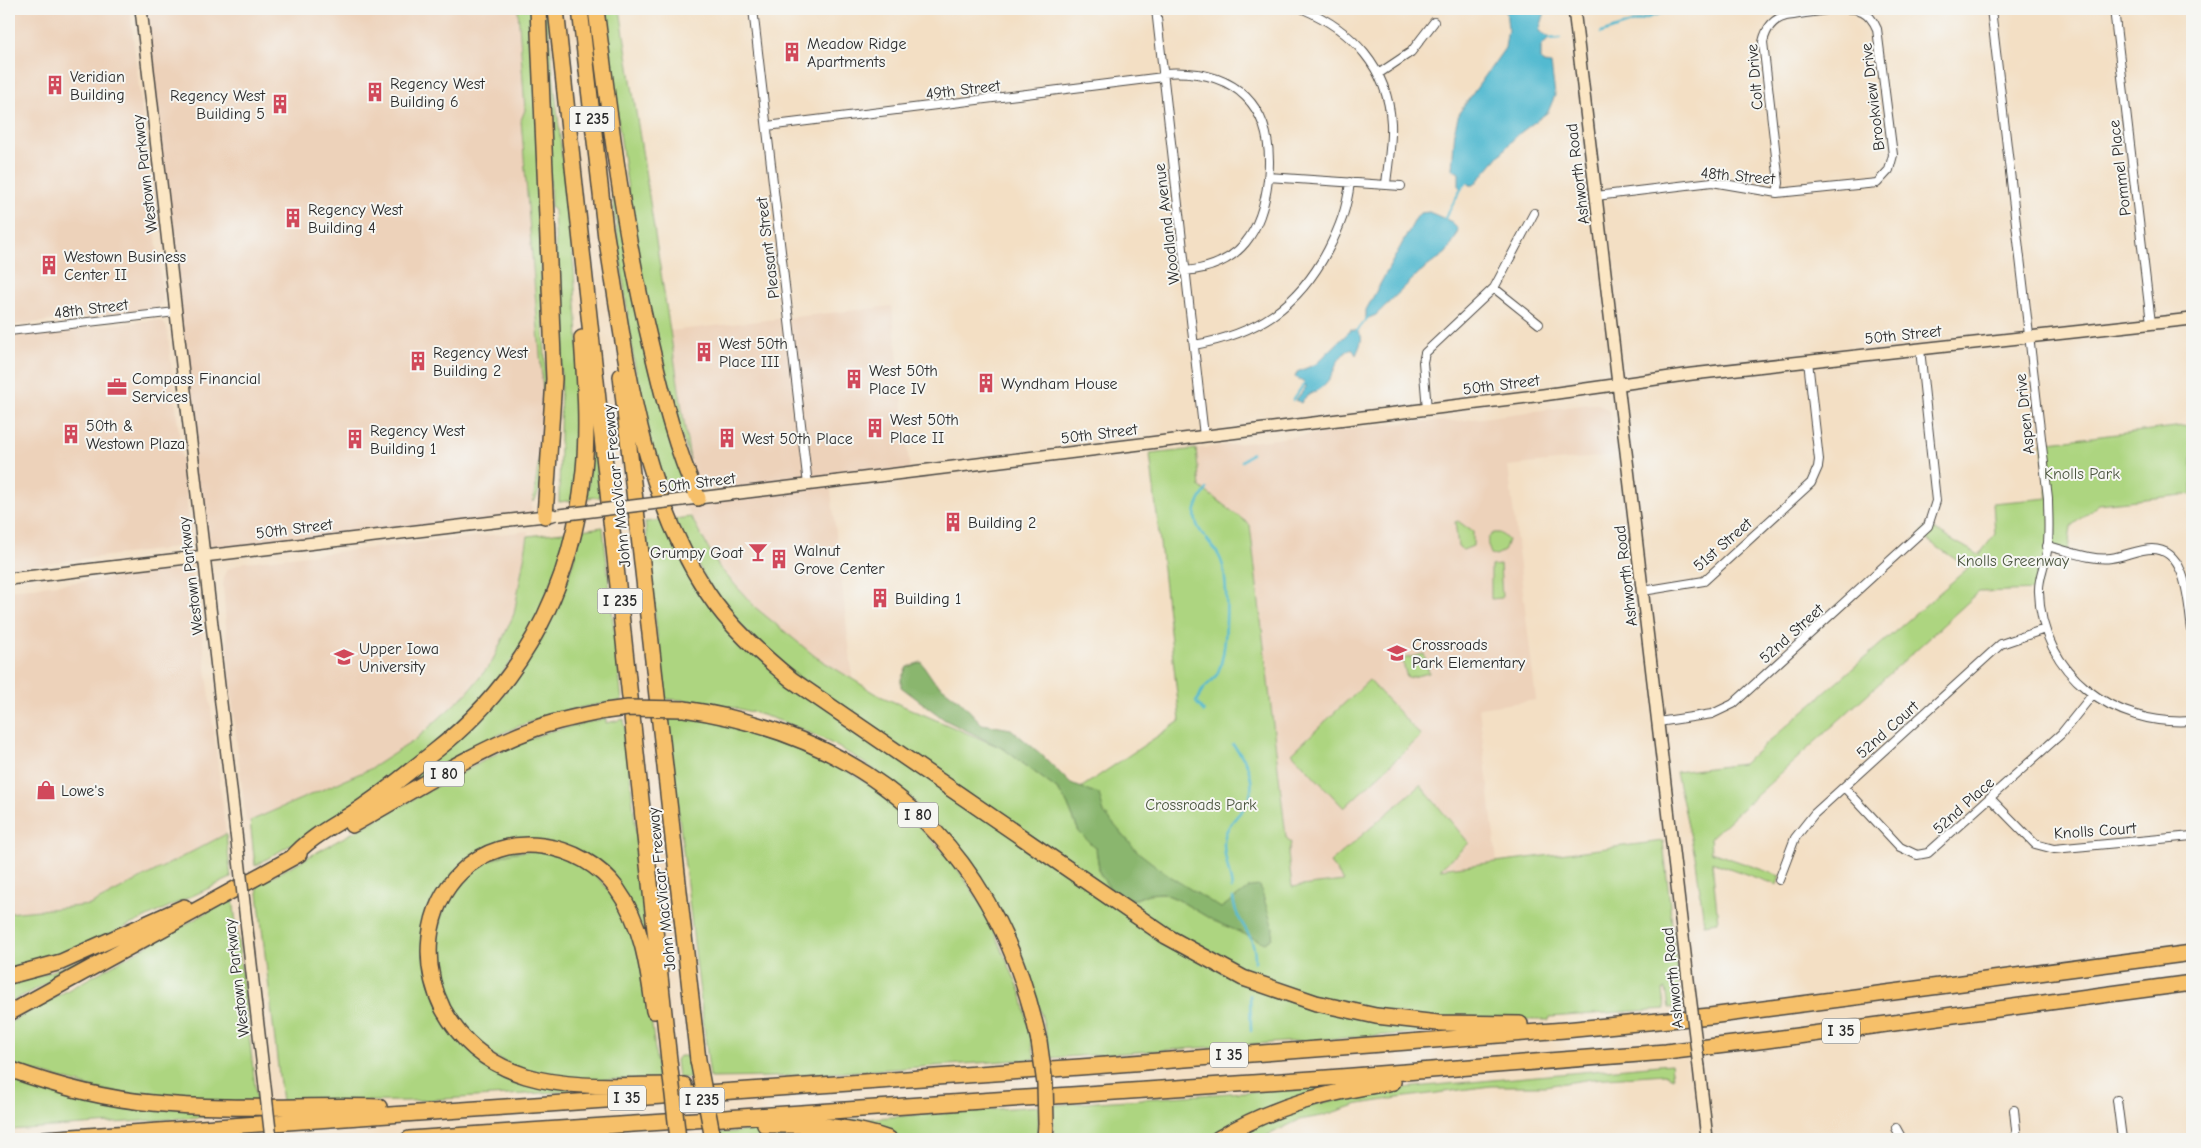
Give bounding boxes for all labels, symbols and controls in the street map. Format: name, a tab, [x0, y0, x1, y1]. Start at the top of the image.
place label: Meadow Ridge Apartments	[807, 35, 907, 71]
building icon: Meadow Ridge Apartments	[781, 41, 803, 63]
street label: Brookview Drive	[1857, 42, 1889, 152]
street label: Colt Drive	[1743, 43, 1767, 111]
place label: Veridian Building	[70, 68, 125, 104]
building icon: Veridian Building	[44, 74, 66, 96]
place label: Regency West Building 6	[390, 75, 485, 111]
street label: 49th Street	[925, 76, 1002, 103]
building icon: Regency West Building 6	[364, 81, 386, 103]
place label: Regency West Building 5	[170, 87, 265, 123]
building icon: Regency West Building 5	[269, 93, 291, 115]
road number: I 235	[570, 106, 614, 132]
street label: Westown Parkway	[129, 113, 161, 234]
street label: Pommel Place	[2105, 119, 2135, 217]
street label: Ashworth Road	[1563, 122, 1593, 225]
street label: Woodland Avenue	[1151, 162, 1183, 285]
street label: 48th Street	[1700, 164, 1776, 188]
street label: Pleasant Street	[753, 196, 783, 300]
place label: Regency West Building 4	[308, 201, 403, 237]
building icon: Regency West Building 4	[282, 207, 304, 229]
place label: Westown Business Center II	[64, 248, 187, 284]
building icon: Westown Business Center II	[38, 254, 60, 276]
street label: 48th Street	[53, 295, 130, 322]
street label: 50th Street	[1864, 322, 1943, 348]
place label: West 50th Place III	[719, 335, 788, 371]
building icon: West 50th Place III	[693, 341, 715, 363]
place label: Regency West Building 2	[433, 344, 528, 380]
building icon: Regency West Building 2	[407, 350, 429, 372]
place label: West 50th Place IV	[869, 362, 938, 398]
building icon: West 50th Place IV	[843, 368, 865, 390]
place label: Compass Financial Services	[132, 370, 261, 406]
street label: 50th Street	[1462, 371, 1541, 399]
building icon: Wyndham House	[975, 372, 997, 394]
street label: Aspen Drive	[2012, 373, 2038, 455]
place label: Wyndham House	[1001, 375, 1118, 393]
office icon: Compass Financial Services	[106, 376, 128, 398]
street label: John MacVicar Freeway	[599, 403, 635, 568]
place label: West 50th Place II	[890, 411, 959, 447]
place label: 50th & Westown Plaza	[86, 417, 185, 453]
building icon: West 50th Place II	[864, 417, 886, 439]
street label: 50th Street	[1060, 420, 1139, 448]
place label: Regency West Building 1	[370, 422, 465, 458]
building icon: 50th & Westown Plaza	[60, 423, 82, 445]
building icon: West 50th Place	[716, 427, 738, 449]
building icon: Regency West Building 1	[344, 428, 366, 450]
place label: West 50th Place	[742, 430, 853, 448]
park label: Knolls Park	[2044, 465, 2120, 483]
street label: 50th Street	[658, 469, 737, 497]
building icon: Building 2	[942, 511, 964, 533]
place label: Building 2	[968, 514, 1036, 532]
street label: 51st Street	[1690, 514, 1756, 575]
street label: Westown Parkway	[175, 515, 207, 636]
street label: 50th Street	[255, 515, 334, 543]
street label: Ashworth Road	[1611, 524, 1641, 627]
bar icon: Grumpy Goat	[747, 541, 769, 563]
place label: Walnut Grove Center	[794, 542, 885, 578]
place label: Grumpy Goat	[650, 544, 743, 562]
building icon: Walnut Grove Center	[768, 548, 790, 570]
park label: Knolls Greenway	[1957, 552, 2070, 570]
building icon: Building 1	[869, 587, 891, 609]
road number: I 235	[598, 588, 642, 614]
place label: Building 1	[895, 590, 961, 608]
street label: 52nd Street	[1756, 600, 1828, 667]
place label: Crossroads Park Elementary	[1412, 636, 1526, 672]
place label: Upper Iowa University	[359, 640, 439, 676]
school or university icon: Crossroads Park Elementary	[1386, 642, 1408, 664]
school or university icon: Upper Iowa University	[333, 646, 355, 668]
street label: 52nd Court	[1853, 697, 1923, 762]
road number: I 80	[424, 762, 464, 786]
street label: 52nd Place	[1929, 774, 1998, 838]
shop icon: Lowe's	[35, 779, 57, 801]
place label: Lowe's	[61, 782, 104, 800]
park label: Crossroads Park	[1145, 796, 1257, 814]
road number: I 80	[898, 802, 938, 828]
street label: John MacVicar Freeway	[644, 806, 680, 971]
street label: Knolls Court	[2053, 819, 2137, 843]
street label: Westown Parkway	[221, 917, 253, 1038]
street label: Ashworth Road	[1659, 926, 1687, 1029]
road number: I 35	[1822, 1018, 1860, 1044]
road number: I 35	[1210, 1042, 1248, 1068]
road number: I 35	[608, 1086, 646, 1110]
road number: I 235	[680, 1088, 724, 1112]

